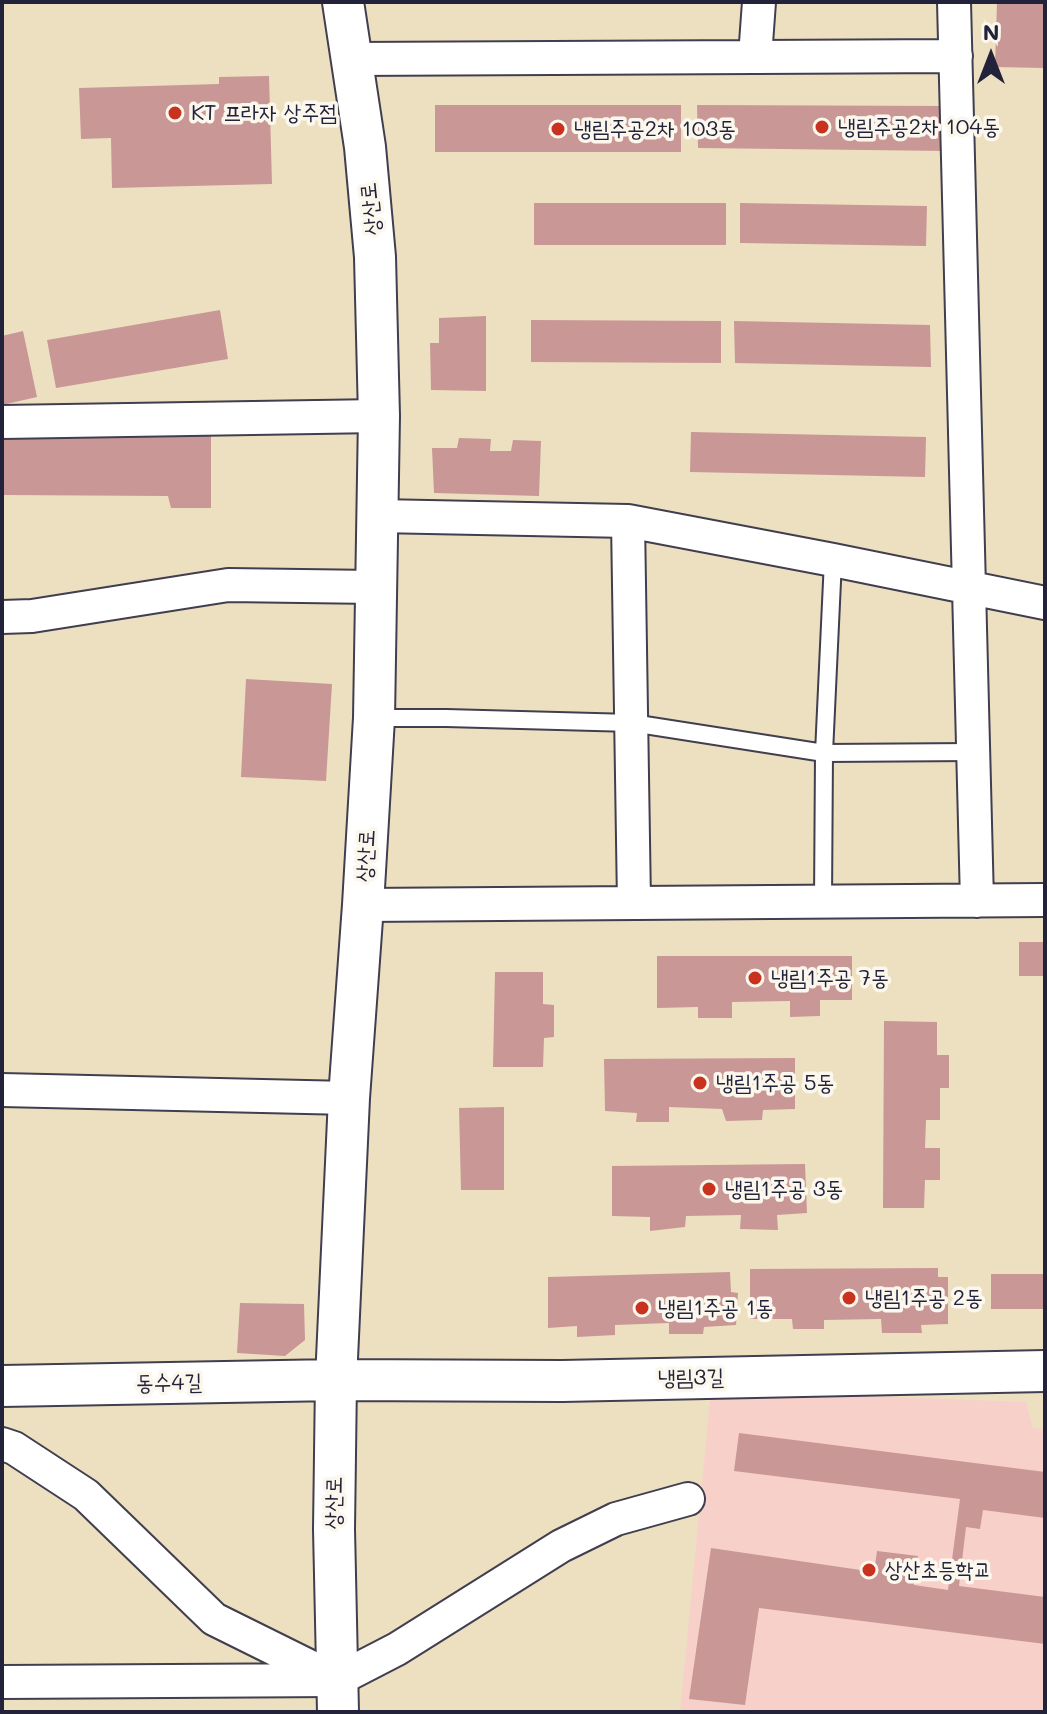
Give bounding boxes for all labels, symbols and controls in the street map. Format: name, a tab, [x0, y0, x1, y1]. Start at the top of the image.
north arrow	[951, 16, 1031, 96]
text: N	[983, 17, 999, 46]
place label: KT 프라자 상주점	[191, 100, 337, 126]
marker: KT 프라자 상주점	[166, 104, 184, 122]
place label: 냉림주공2차 104동	[838, 114, 1000, 140]
place label: 냉림주공2차 103동	[574, 116, 736, 142]
marker: 냉림주공2차 104동	[813, 118, 831, 136]
marker: 냉림주공2차 103동	[549, 120, 567, 138]
street label: 상산로	[355, 181, 387, 237]
street label: 상산로	[351, 829, 381, 883]
place label: 냉림1주공 7동	[771, 965, 889, 991]
marker: 냉림1주공 7동	[746, 969, 764, 987]
place label: 냉림1주공 5동	[716, 1070, 834, 1096]
marker: 냉림1주공 5동	[691, 1074, 709, 1092]
place label: 냉림1주공 3동	[725, 1176, 843, 1202]
marker: 냉림1주공 3동	[700, 1180, 718, 1198]
place label: 냉림1주공 2동	[865, 1285, 983, 1311]
marker: 냉림1주공 2동	[840, 1289, 858, 1307]
place label: 냉림1주공 1동	[658, 1295, 773, 1321]
marker: 냉림1주공 1동	[633, 1299, 651, 1317]
street label: 냉림3길	[658, 1364, 724, 1392]
street label: 동수4길	[136, 1369, 202, 1397]
street label: 상산로	[320, 1476, 348, 1530]
place label: 상산초등학교	[885, 1557, 991, 1583]
marker: 상산초등학교	[860, 1561, 878, 1579]

